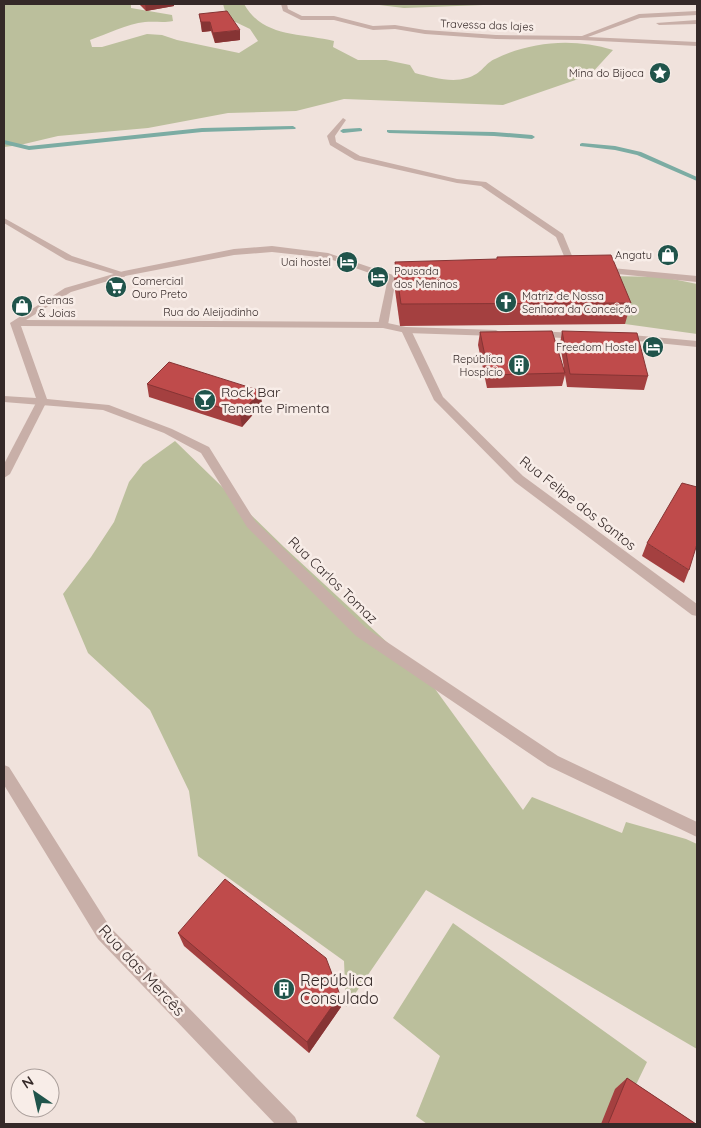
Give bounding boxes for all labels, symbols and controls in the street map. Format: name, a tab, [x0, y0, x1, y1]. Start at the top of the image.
street label: Travessa das lajes	[440, 16, 534, 34]
place icon: Mina do Bijoca	[648, 61, 672, 85]
place label: Mina do Bijoca	[569, 66, 644, 80]
shop icon: Angatu	[656, 243, 680, 267]
place label: Angatu	[615, 248, 652, 262]
hotel icon: Uai hostel	[335, 250, 359, 274]
place label: Uai hostel	[281, 255, 331, 269]
place label: Pousada dos Meninos	[394, 264, 458, 291]
hotel icon: Pousada dos Meninos	[366, 265, 390, 289]
place label: Comercial Ouro Preto	[132, 274, 188, 301]
supermarket icon: Comercial Ouro Preto	[104, 275, 128, 299]
place label: Matriz de Nossa Senhora da Conceição	[522, 289, 638, 316]
church icon: Matriz de Nossa Senhora da Conceição	[494, 290, 518, 314]
place label: Gemas & Joias	[38, 293, 76, 320]
shop icon: Gemas & Joias	[10, 294, 34, 318]
street label: Rua do Aleijadinho	[163, 305, 259, 319]
hotel icon: Freedom Hostel	[641, 335, 665, 359]
place label: Freedom Hostel	[556, 340, 637, 354]
place label: República Hospício	[453, 352, 503, 379]
building icon: República Hospício	[507, 353, 531, 377]
place label: Rock Bar Tenente Pimenta	[221, 383, 330, 417]
bar icon: Rock Bar Tenente Pimenta	[193, 388, 217, 412]
street label: Rua Felipe dos Santos	[516, 452, 640, 554]
street label: Rua Carlos Tomaz	[284, 533, 382, 628]
street label: Rua das Mercês	[94, 920, 190, 1020]
place label: República Consulado	[300, 970, 379, 1008]
building icon: República Consulado	[272, 977, 296, 1001]
north arrow	[10, 1068, 60, 1118]
text: N	[18, 1072, 37, 1093]

